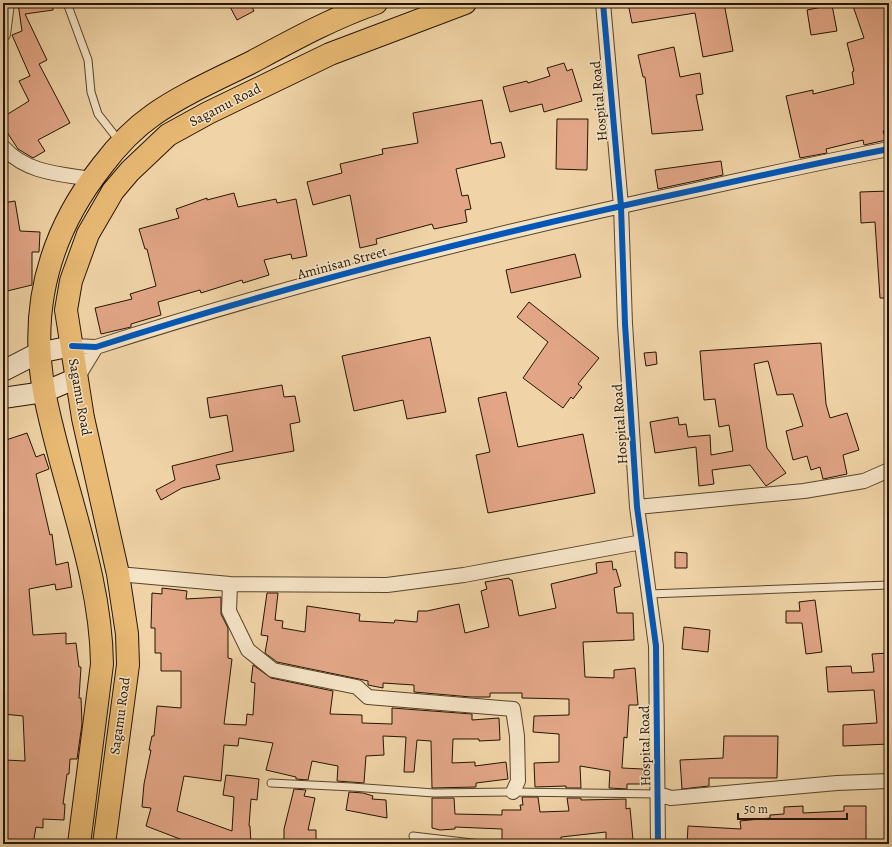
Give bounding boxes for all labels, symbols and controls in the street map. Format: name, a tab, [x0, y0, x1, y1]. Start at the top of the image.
street label: Hospital Road	[586, 60, 612, 142]
street label: Sagamu Road	[186, 79, 265, 131]
street label: Aminisan Street	[294, 242, 389, 284]
street label: Sagamu Road	[64, 357, 96, 438]
street label: Hospital Road	[608, 383, 632, 465]
street label: Sagamu Road	[105, 676, 135, 756]
street label: Hospital Road	[635, 705, 655, 787]
scale bar	[738, 795, 847, 821]
text: 50 m	[744, 801, 768, 817]

